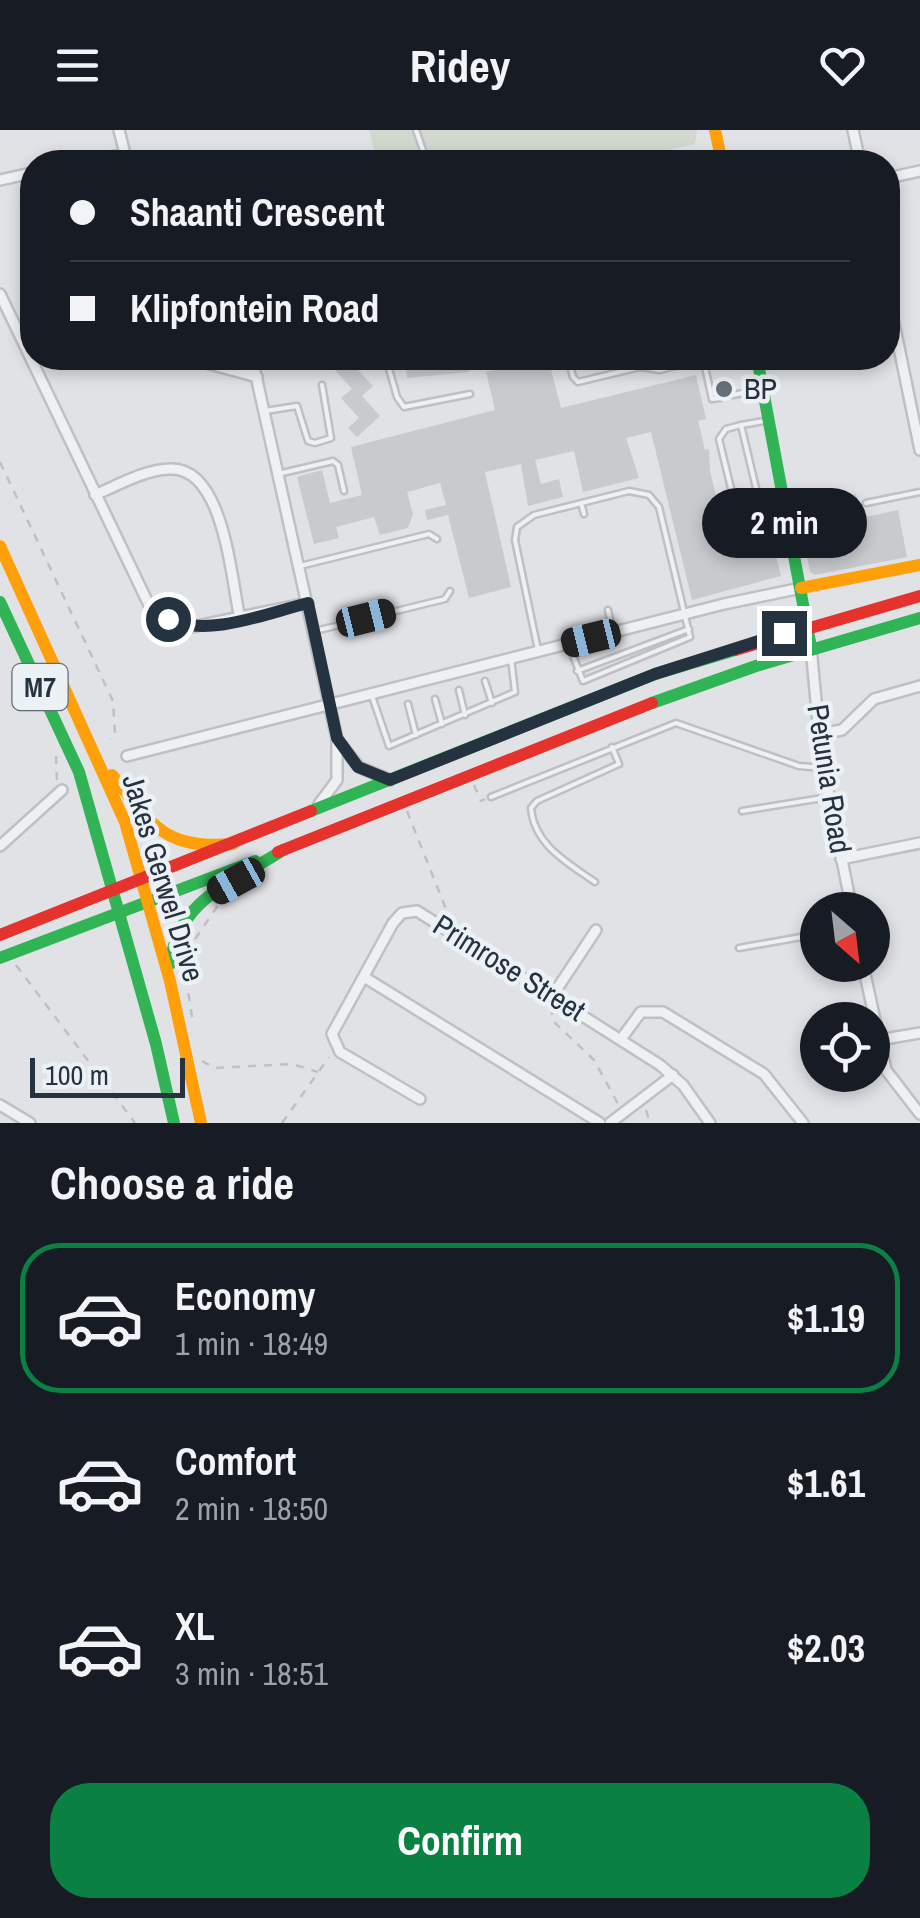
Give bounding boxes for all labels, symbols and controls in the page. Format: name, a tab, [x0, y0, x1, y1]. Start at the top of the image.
text: Ridey	[410, 35, 510, 96]
icon: menu	[50, 38, 105, 93]
icon: heart	[815, 38, 870, 93]
text: Shaanti Crescent	[130, 187, 385, 238]
text: Klipfontein Road	[130, 283, 379, 334]
place label: BP	[744, 368, 777, 408]
marker: BP	[713, 378, 735, 400]
callout: 2 min	[702, 488, 866, 558]
text: 2 min	[750, 501, 819, 544]
car	[333, 596, 399, 640]
route start	[146, 597, 191, 642]
route end	[762, 611, 807, 656]
car	[558, 616, 624, 660]
road number: M7	[12, 664, 68, 710]
street label: Petunia Road	[798, 701, 862, 856]
street label: Jakes Gerwel Drive	[113, 769, 214, 986]
car	[202, 853, 270, 909]
north arrow	[800, 892, 890, 982]
map controls	[800, 892, 890, 1092]
street label: Primrose Street	[426, 905, 593, 1030]
button: locate	[800, 1002, 890, 1092]
scale bar	[30, 1053, 185, 1098]
text: 100 m	[45, 1056, 109, 1094]
text: Choose a ride	[50, 1152, 294, 1213]
text: Economy	[175, 1271, 315, 1322]
icon: car	[55, 1273, 145, 1363]
text: $1.19	[787, 1293, 865, 1344]
text: 1 min · 18:49	[175, 1322, 328, 1365]
text: Comfort	[175, 1436, 296, 1487]
icon: car	[55, 1438, 145, 1528]
text: $1.61	[787, 1458, 865, 1509]
text: 2 min · 18:50	[175, 1487, 328, 1530]
text: XL	[175, 1601, 215, 1652]
icon: car	[55, 1603, 145, 1693]
text: $2.03	[787, 1623, 865, 1674]
text: 3 min · 18:51	[175, 1652, 328, 1695]
button: Confirm	[50, 1783, 870, 1898]

